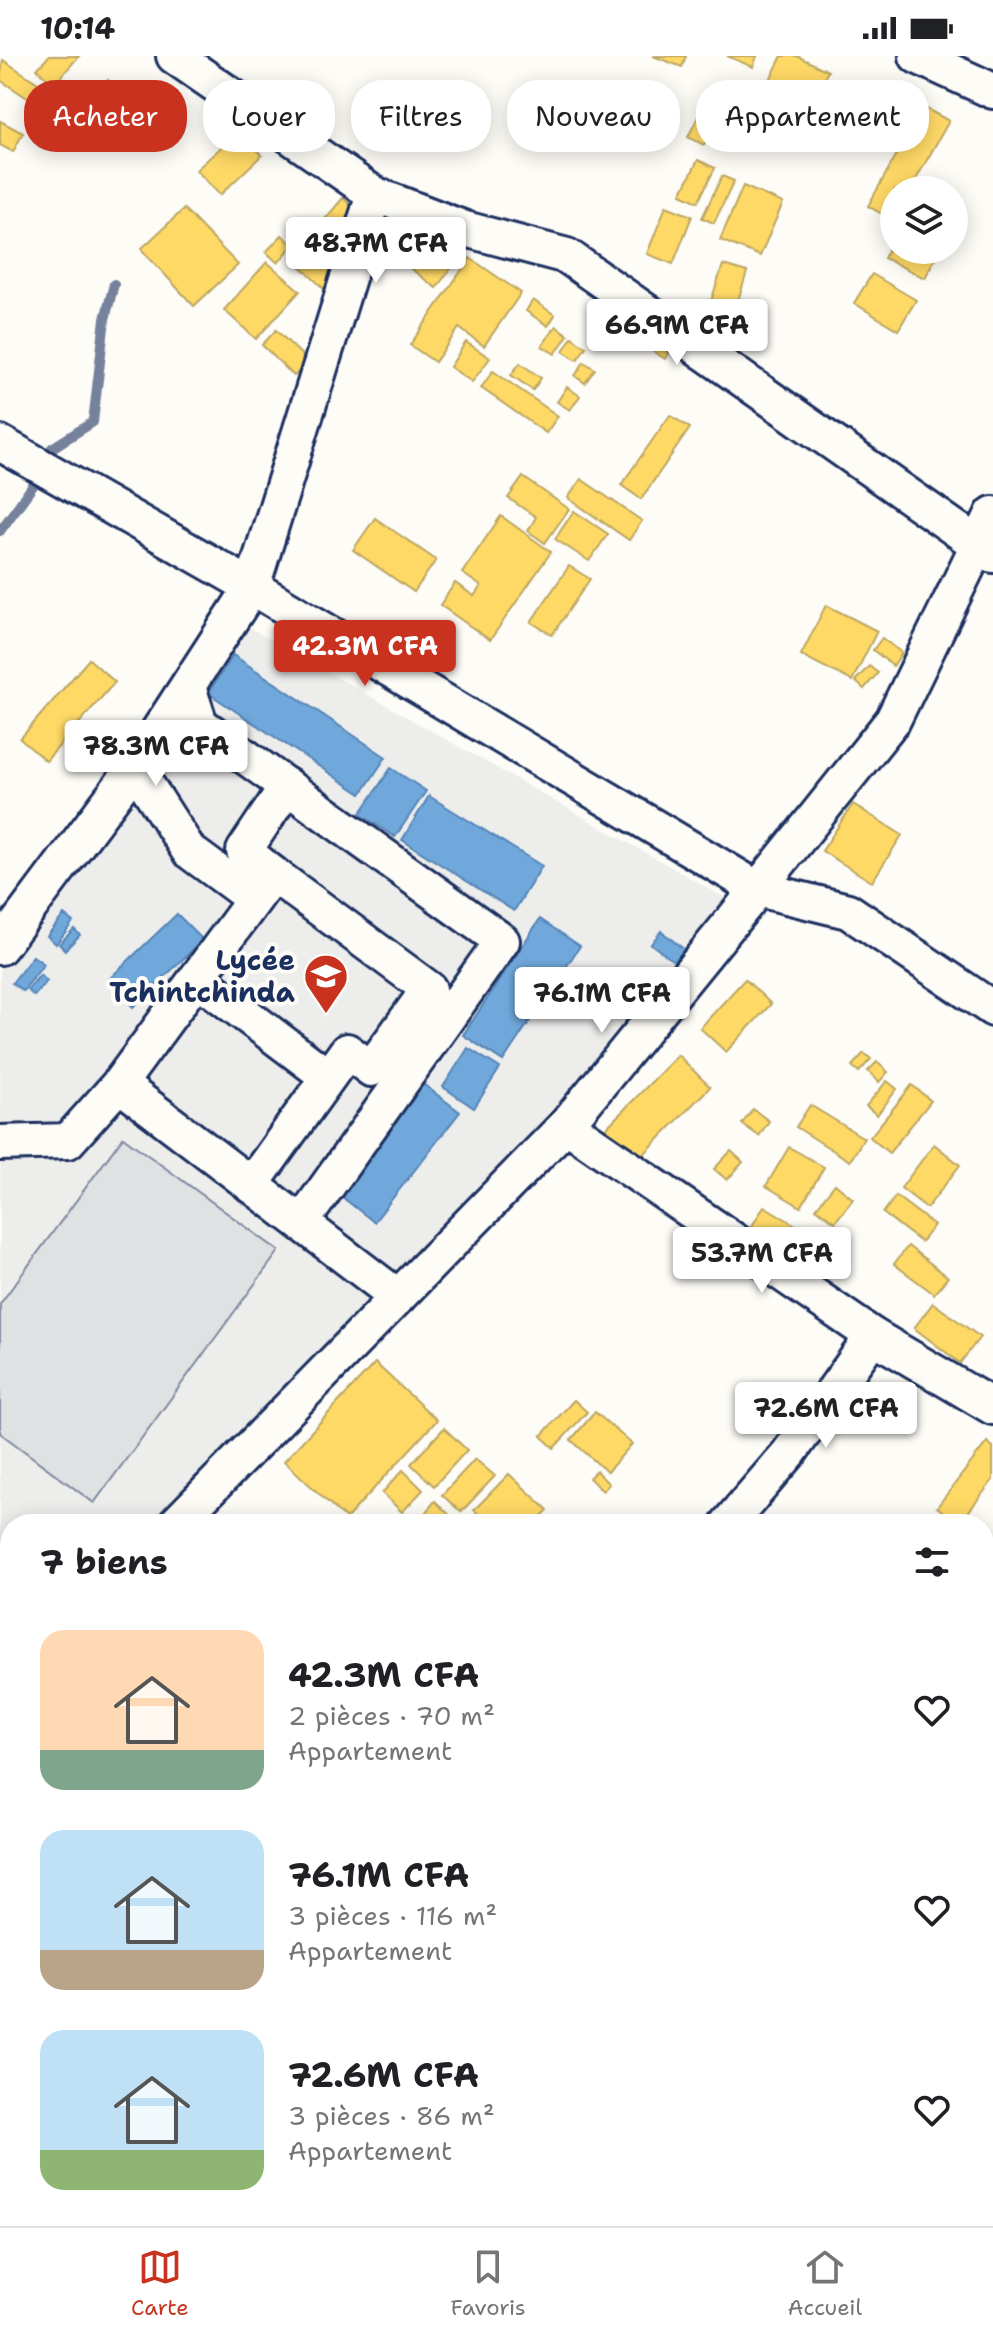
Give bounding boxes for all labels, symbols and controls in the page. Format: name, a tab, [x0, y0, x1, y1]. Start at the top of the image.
text: 10:14	[40, 8, 115, 49]
chip: Acheter	[24, 80, 187, 152]
chip: Louer	[203, 80, 335, 152]
chip: Filtres	[351, 80, 491, 152]
chip: Nouveau	[507, 80, 680, 152]
chip: Appartement	[696, 80, 929, 152]
map controls	[880, 176, 968, 264]
button: layers	[880, 176, 968, 264]
pin: 48.7M CFA	[284, 217, 468, 285]
text: 48.7M CFA	[304, 225, 448, 260]
pin: 66.9M CFA	[585, 299, 769, 367]
text: 66.9M CFA	[605, 307, 749, 342]
pin: 42.3M CFA	[273, 620, 457, 688]
text: 42.3M CFA	[292, 628, 438, 663]
pin: 78.3M CFA	[64, 720, 248, 788]
text: 78.3M CFA	[83, 728, 229, 763]
place label: Lycée Tchintchinda	[109, 941, 295, 1011]
school or university icon: Lycée Tchintchinda	[302, 952, 350, 1015]
pin: 76.1M CFA	[510, 967, 694, 1035]
text: 76.1M CFA	[533, 975, 671, 1010]
pin: 53.7M CFA	[670, 1227, 854, 1295]
text: 53.7M CFA	[691, 1235, 833, 1270]
pin: 72.6M CFA	[734, 1382, 918, 1450]
text: 72.6M CFA	[753, 1390, 899, 1425]
text: 7 biens	[40, 1539, 168, 1585]
icon: filters	[910, 1540, 954, 1584]
text: 42.3M CFA	[288, 1652, 479, 1698]
icon: home	[104, 1662, 200, 1758]
icon: heart	[910, 1688, 954, 1732]
text: 2 pièces · 70 m²	[288, 1698, 495, 1733]
text: Appartement	[288, 1733, 452, 1768]
text: 76.1M CFA	[288, 1852, 469, 1898]
icon: home	[104, 1862, 200, 1958]
icon: heart	[910, 1888, 954, 1932]
text: 3 pièces · 116 m²	[288, 1898, 497, 1933]
text: Appartement	[288, 1933, 452, 1968]
text: 72.6M CFA	[288, 2052, 479, 2098]
icon: home	[104, 2062, 200, 2158]
icon: heart	[910, 2088, 954, 2132]
text: 3 pièces · 86 m²	[288, 2098, 495, 2133]
text: Appartement	[288, 2133, 452, 2168]
tab: Carte	[131, 2245, 189, 2322]
tab: Favoris	[451, 2245, 526, 2322]
tab: Accueil	[788, 2245, 862, 2322]

